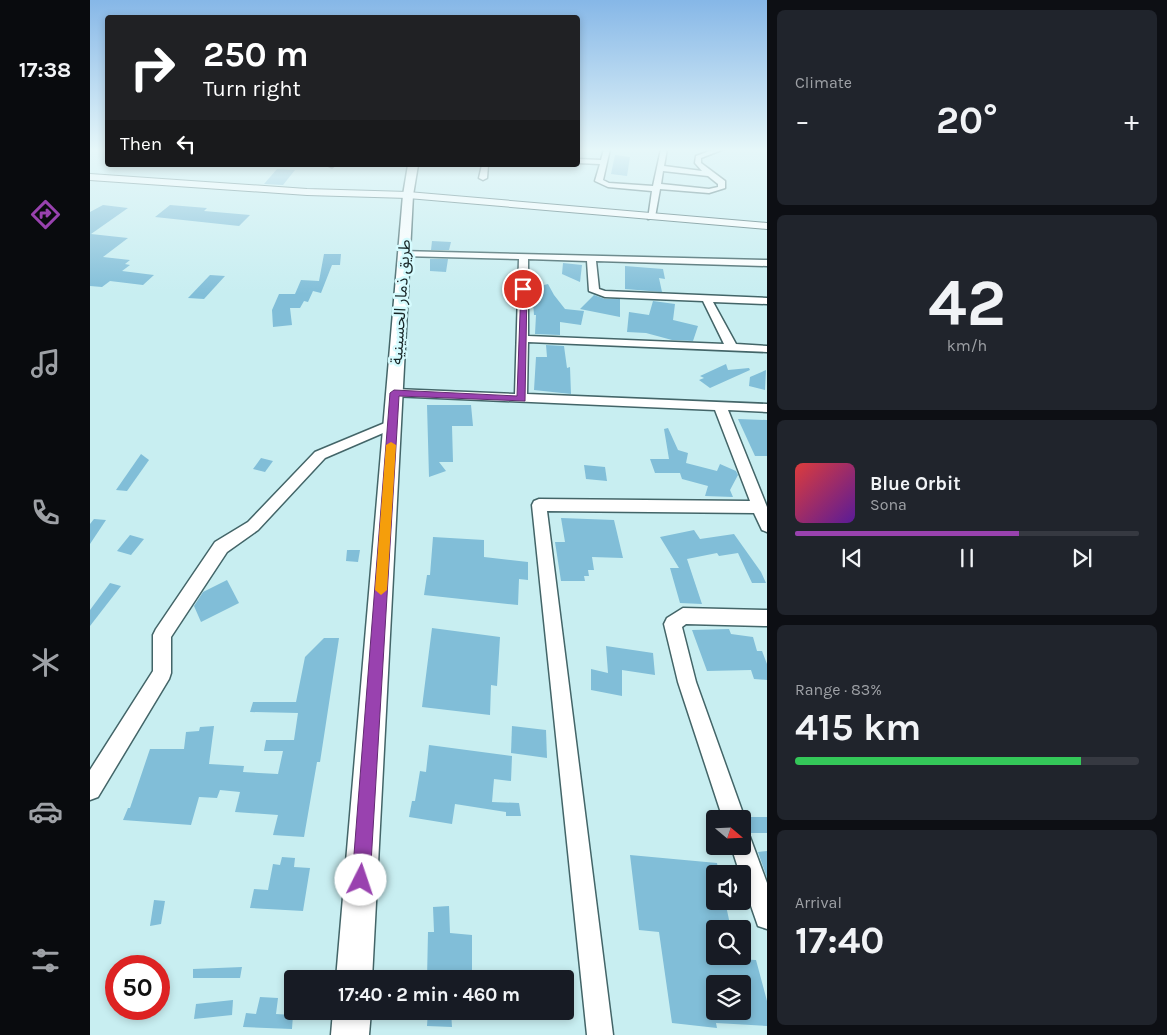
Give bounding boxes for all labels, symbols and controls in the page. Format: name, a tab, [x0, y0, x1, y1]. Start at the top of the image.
text: 250 m	[203, 34, 309, 75]
icon: right	[120, 35, 185, 100]
text: 17:38	[19, 57, 71, 83]
text: Climate	[795, 73, 852, 92]
text: Turn right	[203, 76, 301, 102]
text: 20°	[936, 98, 998, 143]
text: −	[795, 104, 810, 137]
text: +	[1124, 104, 1139, 137]
icon: left	[172, 130, 200, 158]
text: Then	[120, 133, 162, 155]
icon: directions	[28, 197, 63, 232]
street label: طريق ذمار الحسينية	[387, 239, 415, 365]
text: 42	[928, 265, 1006, 341]
pin	[502, 268, 544, 310]
icon: arrive	[509, 275, 537, 303]
text: km/h	[947, 336, 987, 355]
icon: music	[28, 346, 63, 381]
text: Blue Orbit	[870, 473, 961, 495]
icon: phone	[28, 495, 63, 530]
text: Sona	[870, 495, 907, 514]
icon: previous	[838, 544, 866, 572]
icon: pause	[953, 544, 981, 572]
icon: next	[1068, 544, 1096, 572]
icon: climate	[28, 645, 63, 680]
text: Range · 83%	[795, 680, 882, 699]
text: 415 km	[795, 705, 921, 750]
icon: car	[28, 794, 63, 829]
north arrow	[706, 810, 751, 855]
map controls	[706, 810, 751, 1020]
position arrow	[334, 853, 386, 905]
button: sound	[706, 865, 751, 910]
text: Arrival	[795, 893, 842, 912]
text: 17:40	[795, 918, 884, 963]
button: search	[706, 920, 751, 965]
icon: filters	[28, 943, 63, 978]
speed limit sign: 50	[105, 955, 170, 1020]
button: layers	[706, 975, 751, 1020]
text: 17:40 · 2 min · 460 m	[338, 984, 520, 1006]

